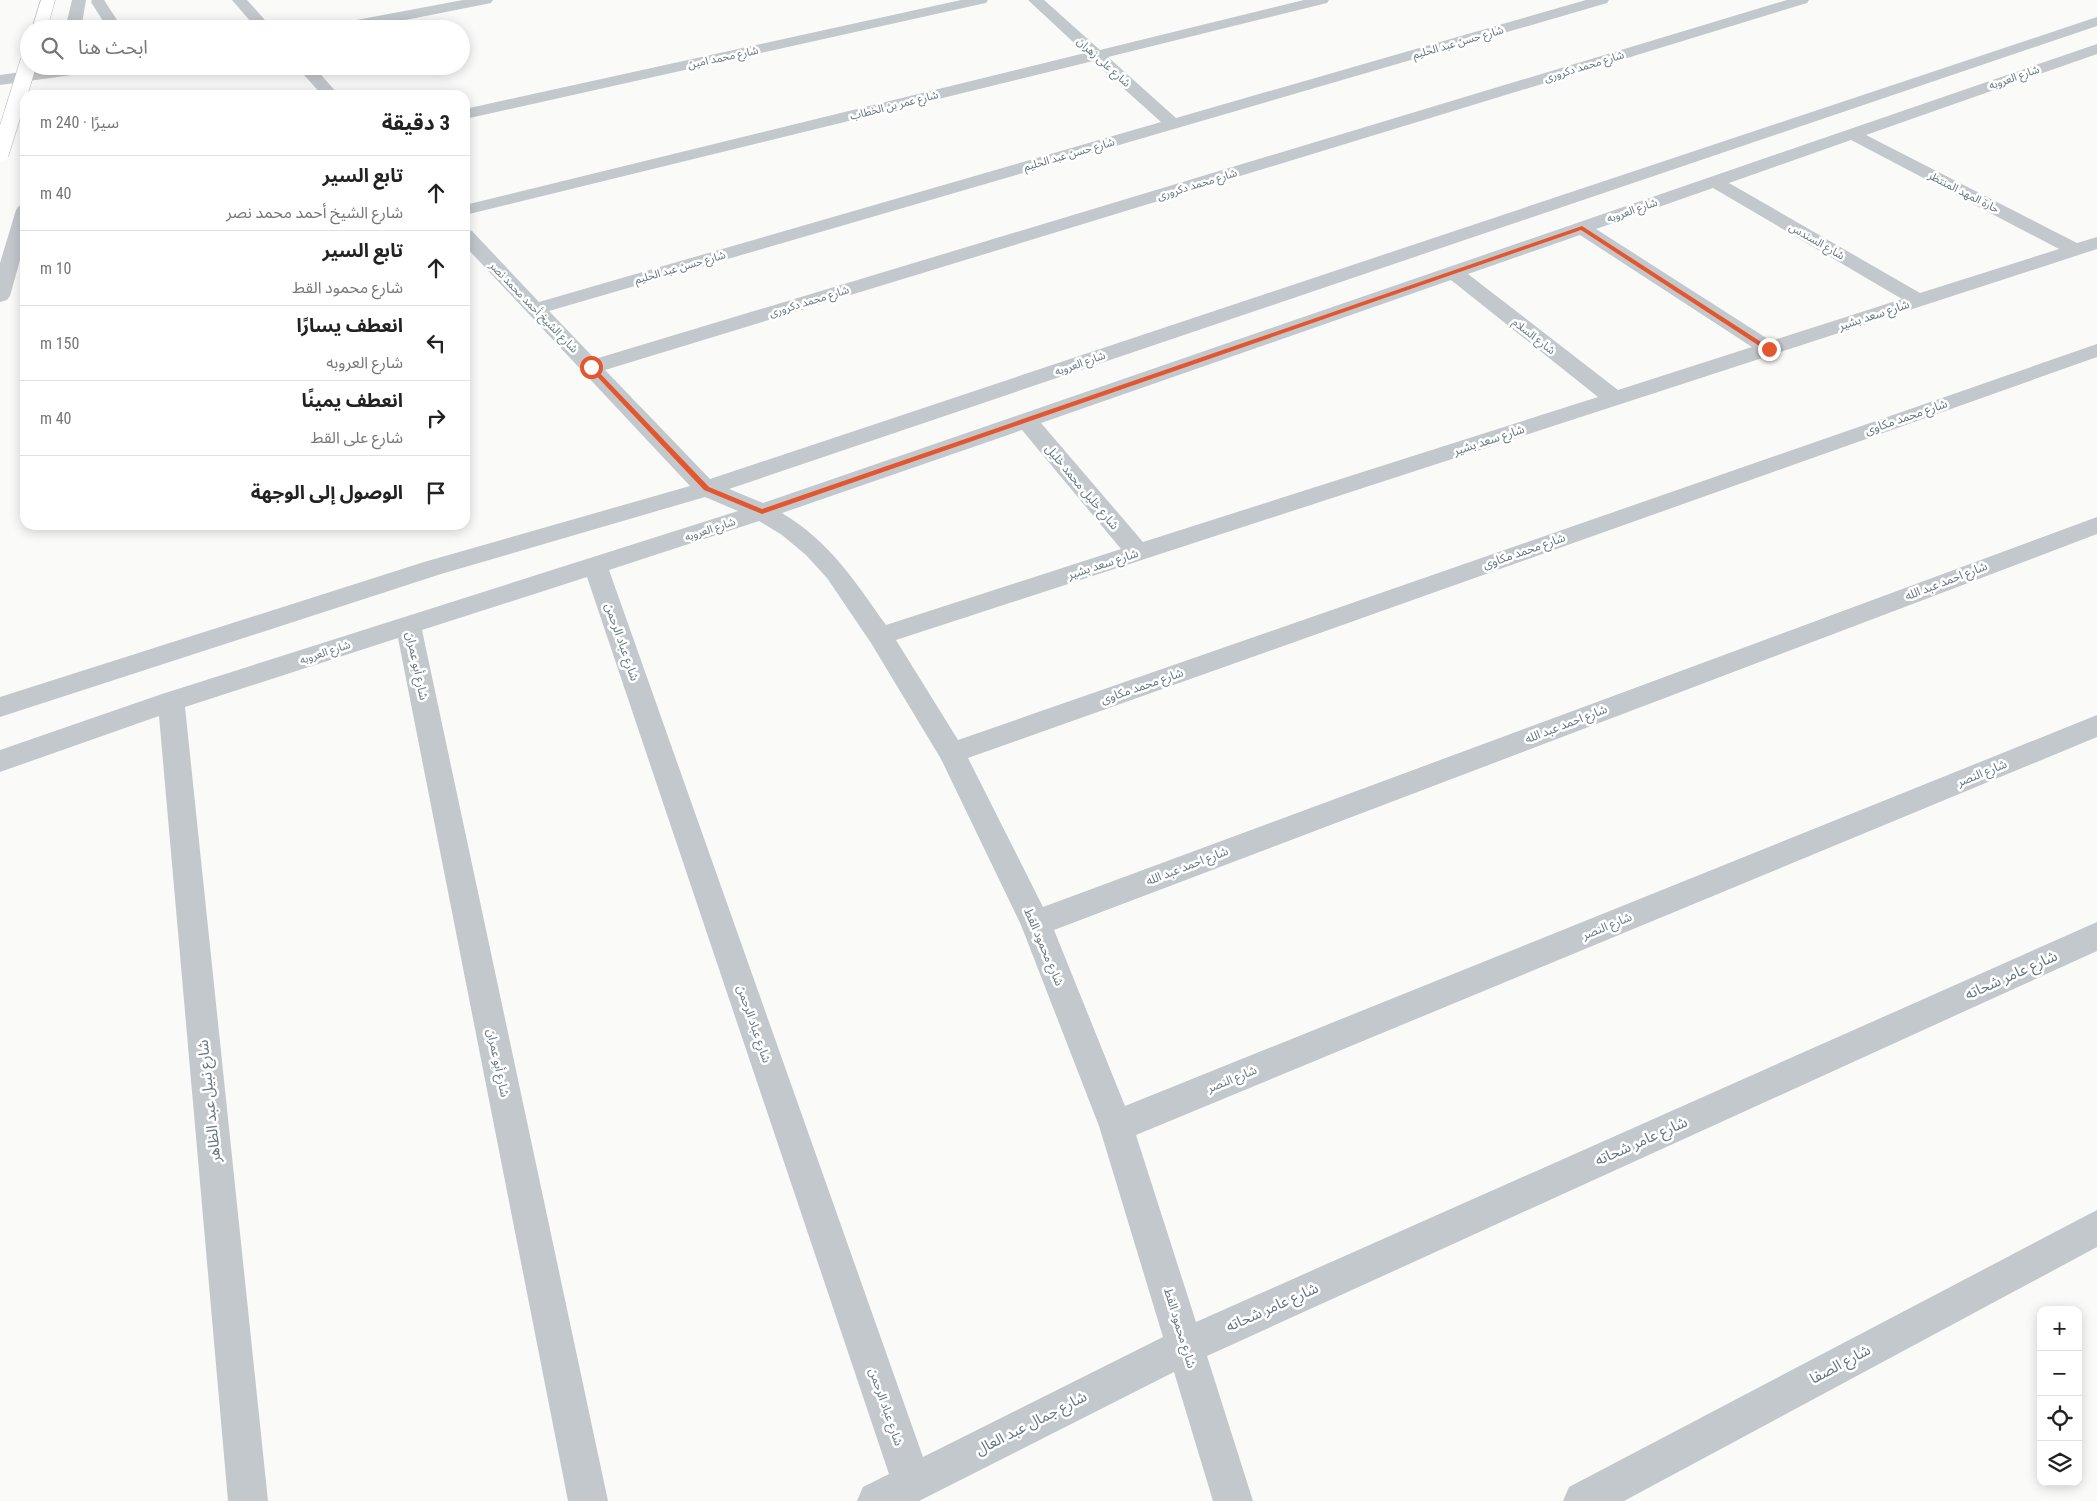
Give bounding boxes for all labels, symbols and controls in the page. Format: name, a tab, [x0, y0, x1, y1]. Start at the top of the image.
search box	[20, 20, 470, 75]
street label: شارع حسن عبد الحليم	[1411, 23, 1506, 64]
icon: search	[38, 34, 66, 62]
street label: شارع على زهران	[1074, 35, 1133, 91]
text: ابحث هنا	[78, 36, 148, 59]
street label: شارع محمد امين	[687, 44, 760, 72]
street label: شارع محمد دكرورى	[1543, 48, 1626, 86]
street label: شارع العروبه	[1987, 63, 2042, 93]
street label: شارع عمر بن الخطاب	[849, 88, 940, 124]
text: 3 دقيقة	[382, 111, 450, 135]
text: سيرًا · 240 m	[40, 113, 119, 132]
street label: شارع حسن عبد الحليم	[1022, 135, 1117, 176]
text: تابع السير	[322, 164, 403, 187]
street label: شارع محمد دكرورى	[1156, 166, 1239, 204]
street label: حارة المهد المنتظر	[1925, 169, 2002, 216]
icon: ahead	[422, 179, 450, 207]
text: 40 m	[40, 184, 72, 203]
street label: شارع العروبه	[1605, 196, 1660, 226]
text: شارع الشيخ أحمد محمد نصر	[226, 203, 403, 222]
street label: شارع السندس	[1786, 220, 1847, 264]
text: تابع السير	[322, 239, 403, 262]
street label: شارع حسن عبد الحليم	[633, 248, 728, 289]
icon: ahead	[422, 254, 450, 282]
street label: شارع الشيخ أحمد محمد نصر	[485, 258, 581, 357]
text: 10 m	[40, 259, 72, 278]
text: شارع محمود القط	[292, 278, 403, 297]
street label: شارع محمد دكرورى	[768, 283, 851, 321]
street label: شارع سعد بشير	[1836, 297, 1912, 335]
text: انعطف يسارًا	[297, 314, 403, 337]
street label: شارع السلام	[1509, 316, 1558, 358]
icon: left	[422, 329, 450, 357]
text: 150 m	[40, 334, 79, 353]
route end	[1758, 338, 1781, 361]
street label: شارع العروبه	[1053, 349, 1108, 379]
text: شارع العروبه	[326, 353, 403, 372]
route start	[580, 356, 603, 379]
text: انعطف يمينًا	[301, 389, 403, 412]
street label: شارع محمد مكاوى	[1863, 396, 1950, 440]
icon: right	[422, 404, 450, 432]
text: 40 m	[40, 409, 72, 428]
street label: شارع سعد بشير	[1451, 422, 1527, 460]
text: شارع على القط	[311, 428, 403, 447]
street label: شارع خليل محمد خليل	[1041, 442, 1122, 534]
icon: arrive	[422, 479, 450, 507]
text: الوصول إلى الوجهة	[251, 481, 403, 504]
street label: شارع العروبه	[683, 515, 738, 545]
street label: شارع محمد مكاوى	[1481, 530, 1568, 574]
street label: شارع سعد بشير	[1065, 546, 1141, 584]
street label: شارع احمد عبد الله	[1903, 559, 1990, 605]
street label: شارع عباد الرحمن	[600, 601, 642, 683]
street label: شارع أبو عمران	[401, 631, 432, 702]
street label: شارع العروبه	[298, 638, 353, 668]
street label: شارع محمد مكاوى	[1099, 665, 1186, 709]
street label: شارع احمد عبد الله	[1523, 702, 1610, 748]
street label: شارع النصر	[1954, 757, 2010, 792]
street label: شارع احمد عبد الله	[1144, 844, 1231, 890]
street label: شارع محمود القط	[1019, 906, 1067, 989]
street label: شارع النصر	[1579, 910, 1635, 945]
street label: شارع عامر شحاته	[1962, 946, 2061, 1006]
street label: شارع عباد الرحمن	[732, 983, 774, 1065]
street label: شارع أبو عمران	[482, 1028, 513, 1099]
street label: شارع نبيل عبد الظاهر	[194, 1038, 227, 1164]
street label: شارع النصر	[1204, 1063, 1260, 1098]
street label: شارع عامر شحاته	[1592, 1112, 1691, 1172]
street label: شارع عامر شحاته	[1223, 1278, 1322, 1338]
street label: شارع محمود القط	[1159, 1286, 1199, 1370]
map controls	[2037, 1306, 2082, 1486]
button: +	[2037, 1306, 2082, 1351]
street label: شارع الصفا	[1807, 1340, 1875, 1390]
button: −	[2037, 1351, 2082, 1396]
street label: شارع عباد الرحمن	[864, 1366, 906, 1448]
street label: شارع جمال عبد العال	[972, 1387, 1091, 1462]
button: locate	[2037, 1396, 2082, 1441]
button: layers	[2037, 1441, 2082, 1486]

